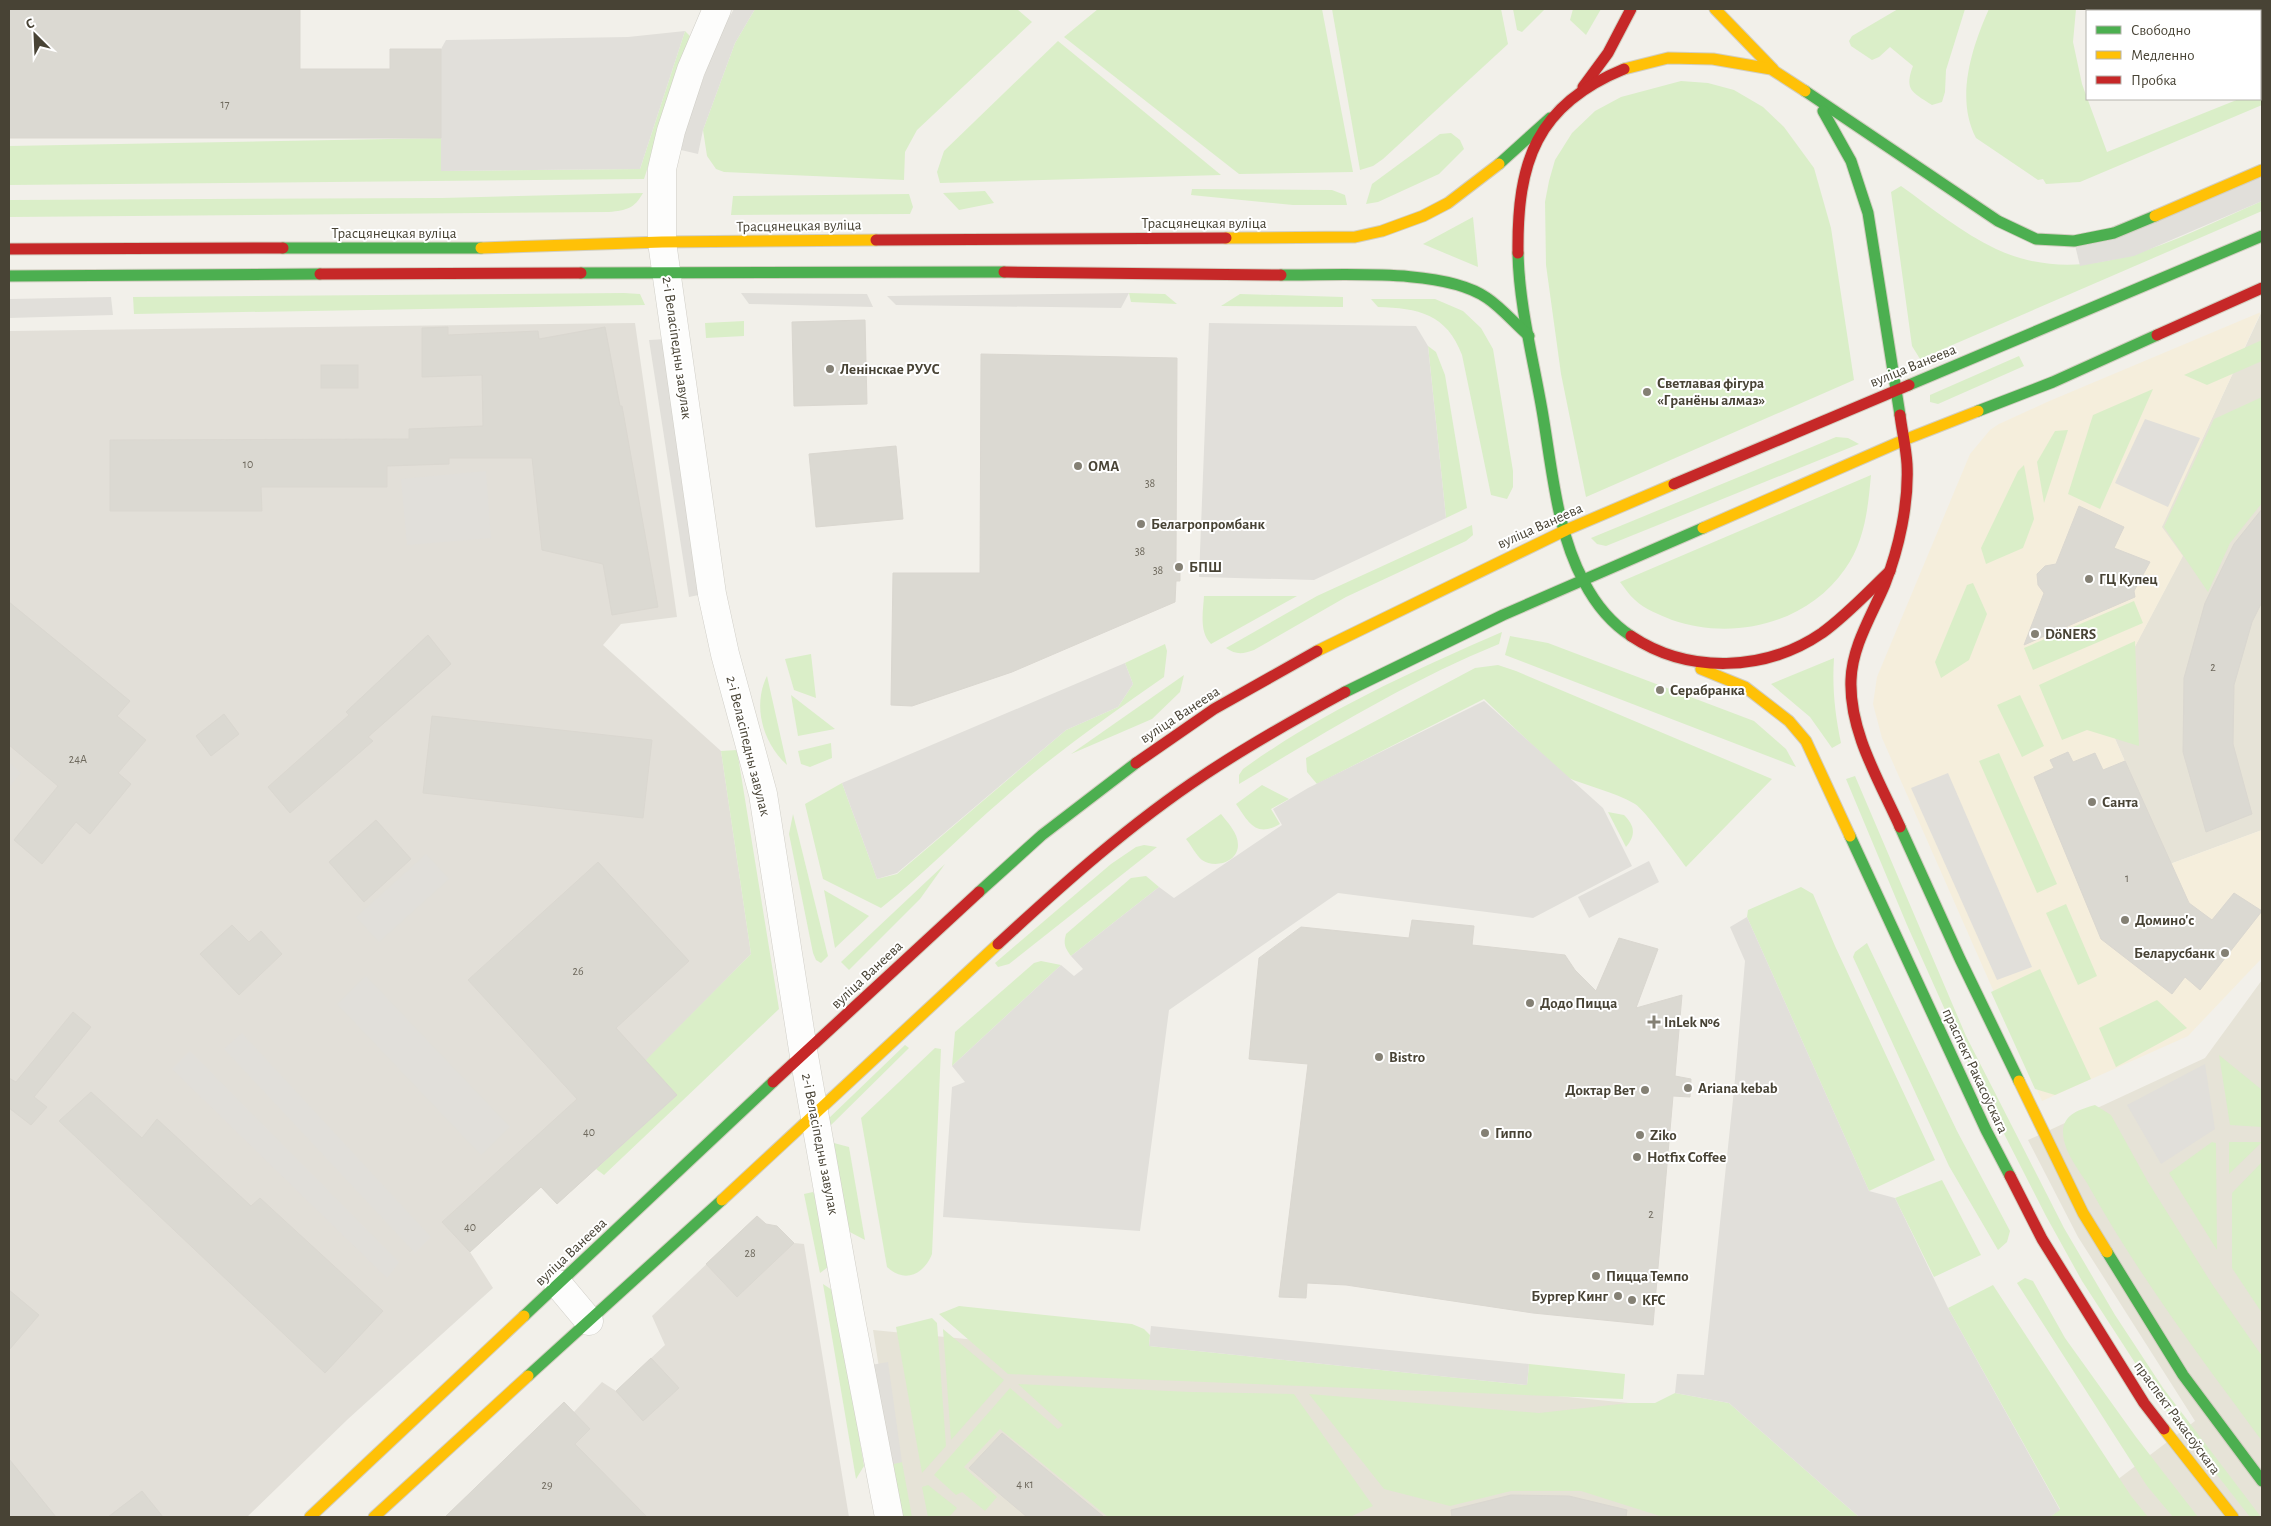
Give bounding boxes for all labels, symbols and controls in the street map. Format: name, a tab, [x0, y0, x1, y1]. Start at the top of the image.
north arrow	[10, 10, 60, 60]
legend	[2086, 10, 2261, 100]
text: С	[24, 16, 37, 32]
text: Свободно	[2131, 23, 2191, 38]
text: Медленно	[2131, 48, 2195, 63]
text: Пробка	[2131, 73, 2177, 88]
house number: 17	[220, 98, 230, 110]
street label: Трасцянецкая вуліца	[1141, 216, 1267, 231]
street label: Трасцянецкая вуліца	[736, 217, 862, 235]
street label: Трасцянецкая вуліца	[331, 226, 457, 241]
street label: 2-і Веласіпедны завулак	[660, 276, 694, 420]
street label: вуліца Ванеева	[1868, 342, 1958, 390]
place label: Ленінскае РУУС	[840, 362, 940, 377]
marker: Ленінскае РУУС	[824, 363, 836, 375]
place label: Светлавая фігура «Гранёны алмаз»	[1657, 376, 1765, 408]
marker: Светлавая фігура «Гранёны алмаз»	[1641, 386, 1653, 398]
house number: 10	[243, 458, 253, 470]
place label: ОМА	[1088, 459, 1119, 474]
marker: ОМА	[1072, 460, 1084, 472]
house number: 38	[1145, 477, 1156, 489]
street label: вуліца Ванеева	[1495, 500, 1585, 551]
place label: Белагропромбанк	[1151, 517, 1265, 532]
marker: Белагропромбанк	[1135, 518, 1147, 530]
house number: 38	[1135, 545, 1146, 557]
place label: БПШ	[1189, 560, 1222, 575]
marker: БПШ	[1173, 561, 1185, 573]
house number: 38	[1153, 564, 1164, 576]
place label: ГЦ Купец	[2099, 572, 2158, 587]
marker: ГЦ Купец	[2083, 573, 2095, 585]
place label: DöNERS	[2045, 627, 2096, 642]
marker: DöNERS	[2029, 628, 2041, 640]
house number: 2	[2210, 661, 2216, 673]
street label: 2-і Веласіпедны завулак	[723, 674, 773, 818]
place label: Серабранка	[1670, 683, 1745, 698]
street label: вуліца Ванеева	[1138, 684, 1223, 746]
marker: Серабранка	[1654, 684, 1666, 696]
house number: 24А	[69, 753, 87, 765]
place label: Санта	[2102, 795, 2138, 810]
marker: Санта	[2086, 796, 2098, 808]
house number: 1	[2125, 872, 2129, 884]
place label: Домино'c	[2135, 913, 2194, 928]
marker: Домино'c	[2119, 914, 2131, 926]
street label: вуліца Ванеева	[828, 938, 906, 1012]
place label: Беларусбанк	[2134, 946, 2216, 961]
marker: Беларусбанк	[2219, 947, 2231, 959]
house number: 26	[572, 965, 584, 977]
place label: Додо Пицца	[1540, 996, 1617, 1011]
marker: Додо Пицца	[1524, 997, 1536, 1009]
street label: праспект Ракасоўскага	[1939, 1006, 2011, 1136]
place label: InLek №6	[1664, 1015, 1720, 1030]
marker: InLek №6	[1648, 1016, 1660, 1028]
place label: Bistro	[1389, 1050, 1425, 1065]
marker: Bistro	[1373, 1051, 1385, 1063]
street label: 2-і Веласіпедны завулак	[799, 1072, 841, 1216]
place label: Ariana kebab	[1698, 1081, 1778, 1096]
marker: Ariana kebab	[1682, 1082, 1694, 1094]
place label: Доктар Вет	[1565, 1083, 1635, 1098]
marker: Доктар Вет	[1639, 1084, 1651, 1096]
house number: 40	[583, 1126, 595, 1138]
place label: Гиппо	[1495, 1126, 1532, 1141]
marker: Гиппо	[1479, 1127, 1491, 1139]
place label: Ziko	[1650, 1128, 1677, 1143]
marker: Ziko	[1634, 1129, 1646, 1141]
place label: Hotfix Coffee	[1647, 1150, 1726, 1165]
marker: Hotfix Coffee	[1631, 1151, 1643, 1163]
house number: 2	[1648, 1208, 1654, 1220]
street label: вуліца Ванеева	[532, 1215, 610, 1289]
house number: 40	[464, 1221, 476, 1233]
house number: 28	[744, 1247, 756, 1259]
place label: Пицца Темпо	[1606, 1269, 1689, 1284]
marker: Пицца Темпо	[1590, 1270, 1602, 1282]
place label: Бургер Кинг	[1531, 1289, 1608, 1304]
marker: Бургер Кинг	[1612, 1290, 1624, 1302]
place label: KFC	[1642, 1293, 1666, 1308]
marker: KFC	[1626, 1294, 1638, 1306]
street label: праспект Ракасоўскага	[2131, 1359, 2223, 1478]
house number: 4 к1	[1016, 1478, 1034, 1490]
house number: 29	[541, 1479, 553, 1491]

